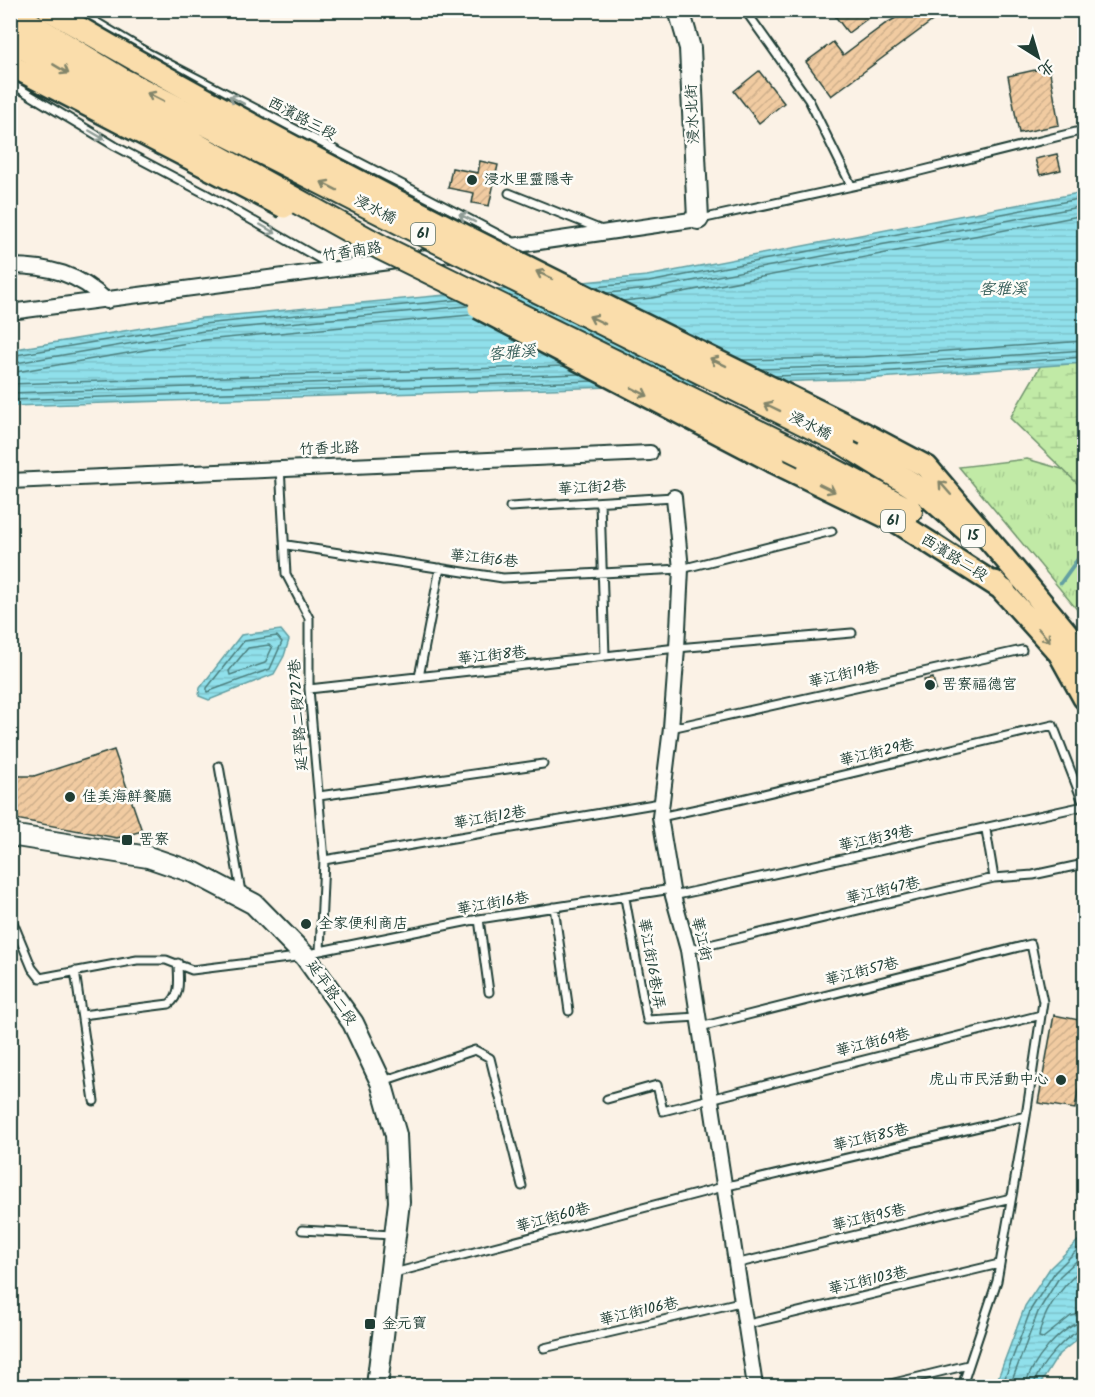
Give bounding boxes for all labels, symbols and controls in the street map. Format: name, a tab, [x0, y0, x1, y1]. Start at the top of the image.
north arrow	[1008, 27, 1068, 87]
text: 北	[1032, 53, 1060, 83]
one-way arrow	[52, 63, 69, 75]
street label: 浸水北街	[679, 83, 707, 145]
one-way arrow	[147, 91, 165, 103]
street label: 西濱路三段	[263, 91, 341, 147]
one-way arrow	[229, 94, 247, 105]
one-way arrow	[88, 129, 105, 141]
place label: 浸水里靈隱寺	[484, 168, 574, 192]
marker: 浸水里靈隱寺	[465, 173, 479, 187]
one-way arrow	[321, 180, 338, 192]
street label: 浸水橋	[349, 189, 401, 231]
one-way arrow	[458, 212, 476, 224]
road number: 61	[411, 223, 435, 245]
one-way arrow	[258, 224, 276, 235]
street label: 竹香南路	[321, 236, 383, 268]
one-way arrow	[535, 268, 553, 280]
water label: 客雅溪	[979, 277, 1028, 302]
one-way arrow	[589, 314, 607, 326]
water label: 客雅溪	[487, 338, 538, 368]
one-way arrow	[710, 355, 728, 367]
one-way arrow	[631, 386, 648, 398]
one-way arrow	[763, 400, 781, 412]
street label: 浸水橋	[785, 405, 835, 447]
street label: 竹香北路	[299, 436, 359, 462]
street label: 華江街2巷	[557, 474, 627, 502]
one-way arrow	[938, 481, 952, 496]
one-way arrow	[817, 482, 835, 494]
road number: 61	[881, 510, 905, 532]
road number: 15	[961, 525, 985, 547]
street label: 西濱路二段	[916, 528, 992, 588]
street label: 華江街6巷	[449, 543, 519, 575]
one-way arrow	[1037, 627, 1050, 643]
street label: 華江街8巷	[456, 640, 528, 672]
street label: 華江街19巷	[806, 655, 882, 695]
street label: 延平路二段727巷	[283, 658, 315, 772]
place label: 罟寮福德宮	[942, 673, 1017, 697]
marker: 罟寮福德宮	[923, 678, 937, 692]
street label: 華江街29巷	[837, 733, 917, 773]
place label: 佳美海鮮餐廳	[82, 785, 172, 809]
marker: 佳美海鮮餐廳	[63, 790, 77, 804]
street label: 華江街12巷	[452, 800, 528, 836]
street label: 華江街39巷	[836, 819, 916, 859]
place label: 罟寮	[139, 828, 169, 852]
marker: 罟寮	[120, 833, 134, 847]
street label: 華江街47巷	[844, 871, 922, 911]
street label: 華江街16巷	[455, 886, 531, 922]
place label: 全家便利商店	[318, 912, 408, 936]
street label: 華江街	[684, 914, 718, 964]
street label: 華江街16巷1弄	[631, 916, 671, 1012]
marker: 全家便利商店	[299, 917, 313, 931]
street label: 華江街57巷	[823, 951, 901, 993]
street label: 延平路二段	[300, 955, 362, 1031]
street label: 華江街69巷	[833, 1022, 913, 1064]
place label: 虎山市民活動中心	[929, 1068, 1049, 1092]
marker: 虎山市民活動中心	[1054, 1073, 1068, 1087]
street label: 華江街85巷	[831, 1118, 911, 1158]
street label: 華江街60巷	[513, 1197, 593, 1239]
street label: 華江街95巷	[830, 1198, 908, 1238]
street label: 華江街103巷	[826, 1260, 910, 1302]
street label: 華江街106巷	[597, 1291, 681, 1333]
place label: 金元寶	[382, 1312, 427, 1336]
marker: 金元寶	[363, 1317, 377, 1331]

